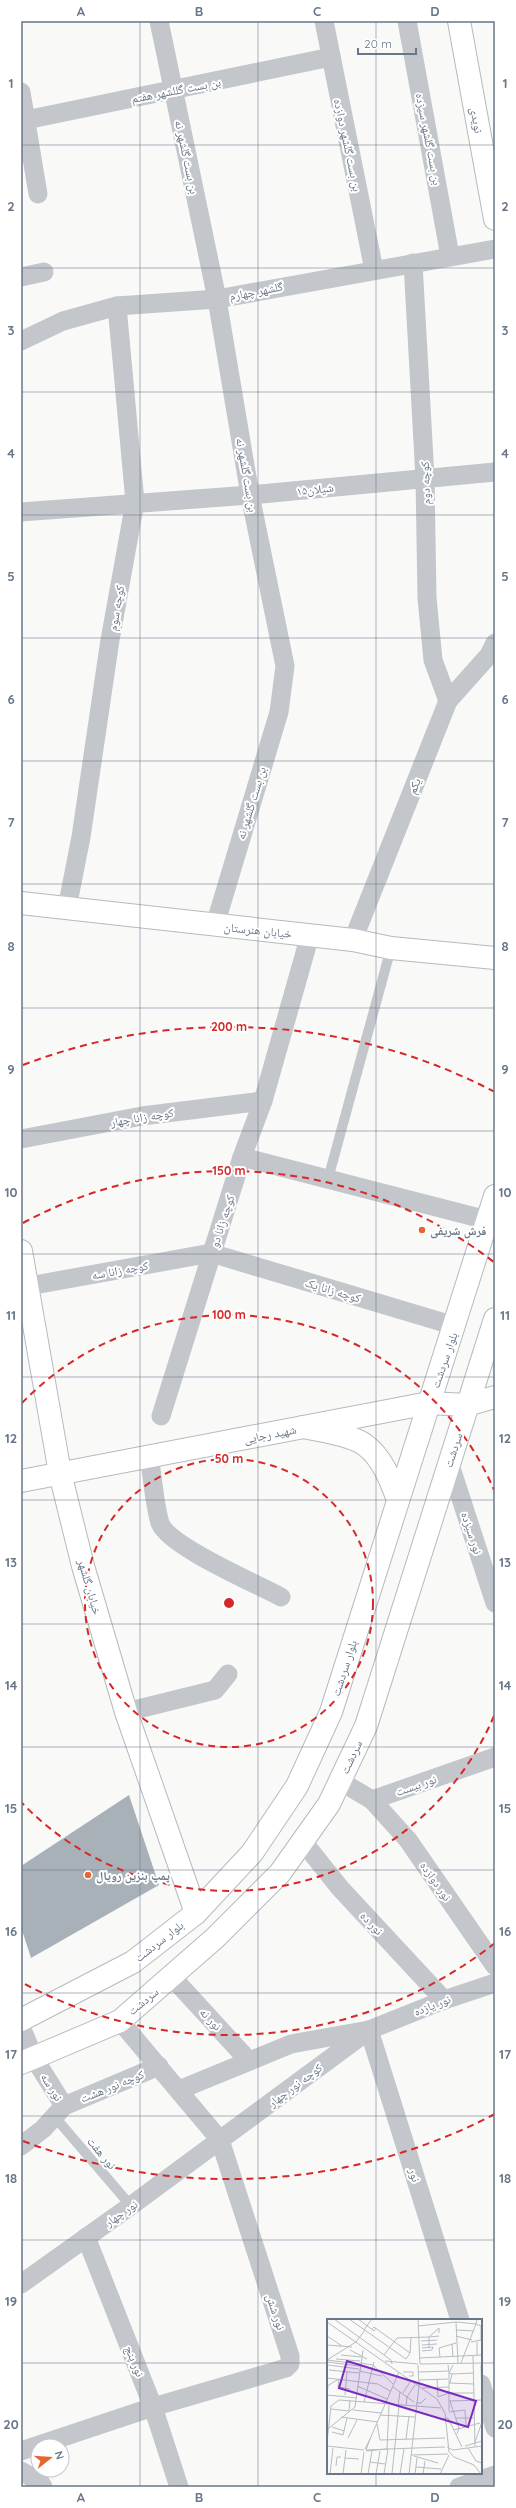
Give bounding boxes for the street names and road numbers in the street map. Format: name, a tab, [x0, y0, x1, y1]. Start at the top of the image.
street label: بن بست گللشهر هفتم	[130, 74, 222, 107]
street label: بن بست گلشهر سیزده	[412, 92, 445, 186]
street label: بن بست گلشهر دوازده	[330, 97, 365, 193]
street label: نویدی	[467, 106, 487, 134]
street label: بن بست گلشهر نه	[171, 119, 202, 195]
street label: گلشهر چهارم	[228, 278, 284, 305]
street label: بن بست گلشهر نه	[233, 437, 261, 513]
street label: کوچه دوم	[417, 461, 434, 505]
street label: شیلان۱۵	[296, 480, 334, 499]
street label: کوچه سوم	[105, 584, 128, 632]
street label: بن بست گلشهر نه	[233, 765, 270, 841]
street label: یکم	[404, 776, 425, 797]
street label: خیابان هنرستان	[223, 919, 293, 941]
street label: کوچه زانا چهار	[108, 1105, 175, 1130]
street label: کوچه زانا دو	[206, 1193, 238, 1249]
street label: کوچه زانا سه	[90, 1258, 150, 1282]
street label: کوچه زانا یک	[303, 1274, 363, 1306]
street label: بلوار سردشت	[427, 1330, 461, 1390]
street label: شهید رجایی	[242, 1422, 298, 1447]
street label: سردشت	[440, 1431, 466, 1469]
street label: نور سیزده	[458, 1510, 486, 1556]
street label: خیابان گلشهر	[74, 1557, 105, 1617]
street label: بلوار سردشت	[328, 1638, 360, 1698]
street label: سردشت	[337, 1738, 365, 1776]
street label: نور بیست	[394, 1771, 439, 1799]
street label: نور دوازده	[417, 1858, 455, 1904]
street label: نور ده	[357, 1908, 387, 1938]
street label: بلوار سردشت	[132, 1917, 187, 1965]
street label: سردشت	[125, 1984, 161, 2018]
street label: نور یازده	[411, 1991, 453, 2019]
street label: نور نه	[197, 2005, 225, 2033]
street label: کوچه نور چهار	[264, 2060, 325, 2111]
street label: کوچه نور هشت	[78, 2066, 146, 2106]
street label: نور سه	[38, 2070, 66, 2104]
street label: نور هفت	[84, 2134, 120, 2172]
street label: نور	[406, 2165, 424, 2184]
street label: نور چهار	[101, 2196, 140, 2230]
street label: نور شش	[263, 2292, 289, 2332]
street label: نور پنج	[122, 2343, 148, 2379]

